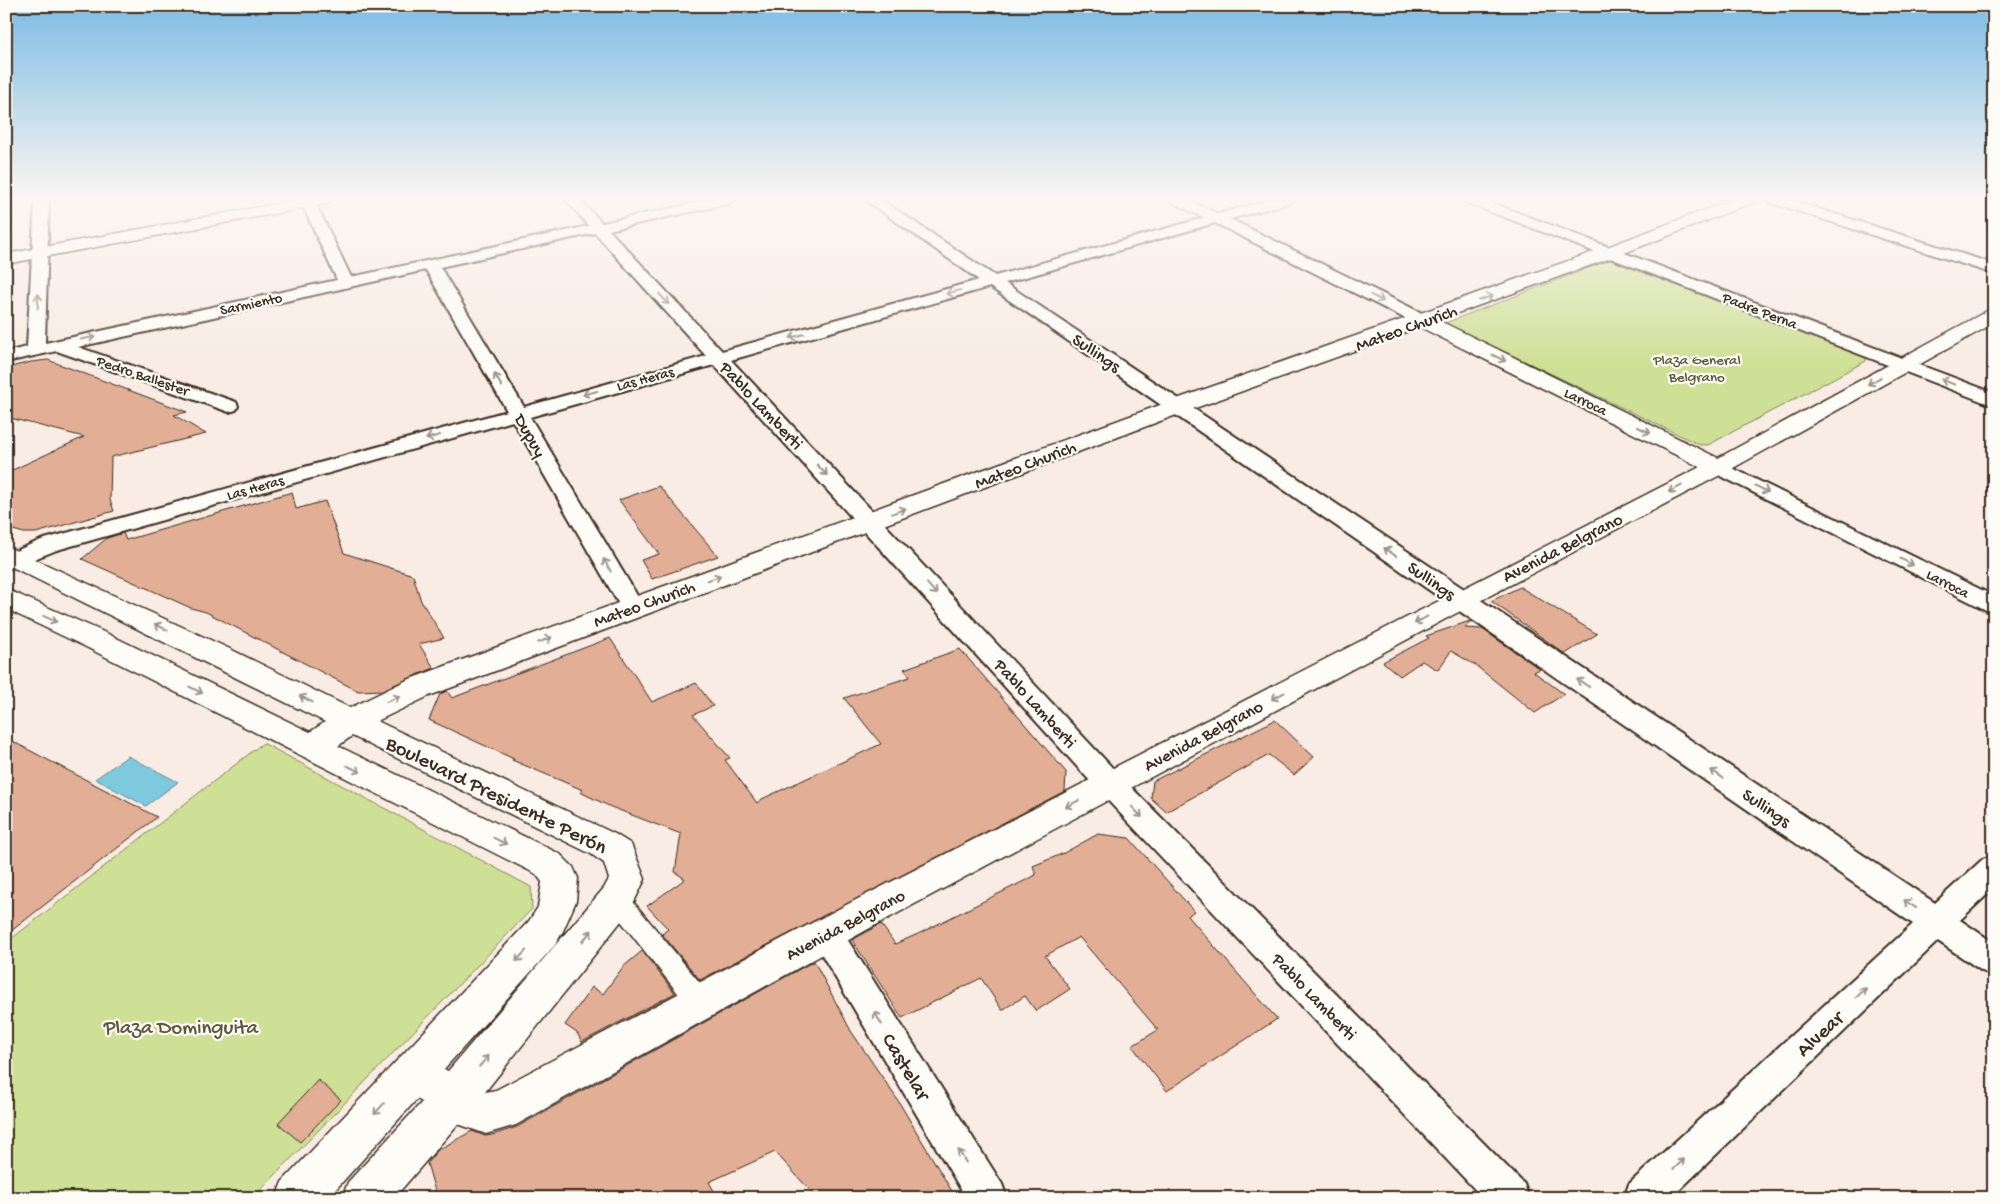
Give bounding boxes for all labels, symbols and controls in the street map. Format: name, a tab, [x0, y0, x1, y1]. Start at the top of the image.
one-way arrow	[946, 287, 962, 297]
street label: Padre Perna	[1718, 289, 1800, 335]
street label: Sarmiento	[219, 290, 284, 320]
one-way arrow	[34, 293, 43, 309]
one-way arrow	[658, 293, 670, 306]
one-way arrow	[1478, 293, 1493, 302]
one-way arrow	[1369, 294, 1384, 303]
street label: Mateo Churich	[1353, 301, 1461, 357]
street label: Sullings	[1067, 330, 1125, 379]
one-way arrow	[789, 331, 805, 341]
one-way arrow	[80, 333, 96, 343]
street label: Pedro Ballester	[93, 352, 192, 402]
park label: Plaza General Belgrano	[1652, 352, 1741, 387]
one-way arrow	[1491, 353, 1506, 363]
street label: Pablo Lamberti	[713, 358, 806, 455]
street label: Las Heras	[615, 364, 676, 396]
one-way arrow	[493, 373, 503, 387]
one-way arrow	[1868, 376, 1882, 386]
one-way arrow	[1941, 377, 1956, 386]
street label: Larroca	[1561, 385, 1610, 421]
one-way arrow	[582, 389, 598, 398]
street label: Dupuy	[508, 410, 550, 462]
one-way arrow	[1636, 426, 1651, 435]
one-way arrow	[426, 432, 442, 442]
street label: Mateo Churich	[972, 437, 1080, 495]
one-way arrow	[816, 463, 828, 476]
street label: Las Heras	[225, 472, 287, 506]
one-way arrow	[1667, 484, 1682, 494]
one-way arrow	[1754, 484, 1769, 494]
one-way arrow	[891, 506, 907, 515]
street label: Avenida Belgrano	[1500, 510, 1627, 589]
one-way arrow	[1384, 547, 1398, 557]
one-way arrow	[1899, 557, 1914, 567]
one-way arrow	[602, 558, 612, 573]
street label: Sullings	[1402, 558, 1460, 607]
street label: Larroca	[1923, 566, 1972, 603]
one-way arrow	[705, 573, 721, 582]
street label: Mateo Churich	[591, 577, 699, 633]
one-way arrow	[926, 583, 938, 596]
one-way arrow	[42, 615, 57, 624]
one-way arrow	[1414, 615, 1429, 625]
one-way arrow	[154, 622, 169, 631]
one-way arrow	[536, 635, 552, 644]
street label: Pablo Lamberti	[988, 655, 1080, 754]
one-way arrow	[1576, 678, 1590, 688]
one-way arrow	[189, 685, 204, 695]
one-way arrow	[1270, 691, 1285, 701]
one-way arrow	[299, 694, 314, 704]
one-way arrow	[385, 694, 400, 703]
street label: Avenida Belgrano	[1141, 697, 1267, 777]
street label: Boulevard Presidente Perón	[380, 732, 610, 862]
one-way arrow	[347, 764, 362, 774]
one-way arrow	[1711, 768, 1725, 778]
street label: Sullings	[1737, 785, 1795, 834]
one-way arrow	[1065, 800, 1080, 809]
one-way arrow	[1131, 806, 1143, 818]
one-way arrow	[493, 836, 508, 846]
street label: Avenida Belgrano	[783, 886, 909, 966]
one-way arrow	[1903, 899, 1917, 909]
one-way arrow	[581, 929, 593, 942]
street label: Pablo Lamberti	[1266, 949, 1360, 1046]
one-way arrow	[515, 950, 527, 962]
one-way arrow	[1854, 987, 1867, 999]
street label: Alvear	[1792, 1006, 1852, 1064]
one-way arrow	[872, 1011, 882, 1025]
park label: Plaza Dominguita	[103, 1017, 260, 1042]
street label: Castelar	[874, 1030, 935, 1107]
one-way arrow	[478, 1055, 489, 1068]
one-way arrow	[373, 1103, 385, 1116]
one-way arrow	[957, 1150, 967, 1164]
one-way arrow	[1672, 1158, 1685, 1170]

